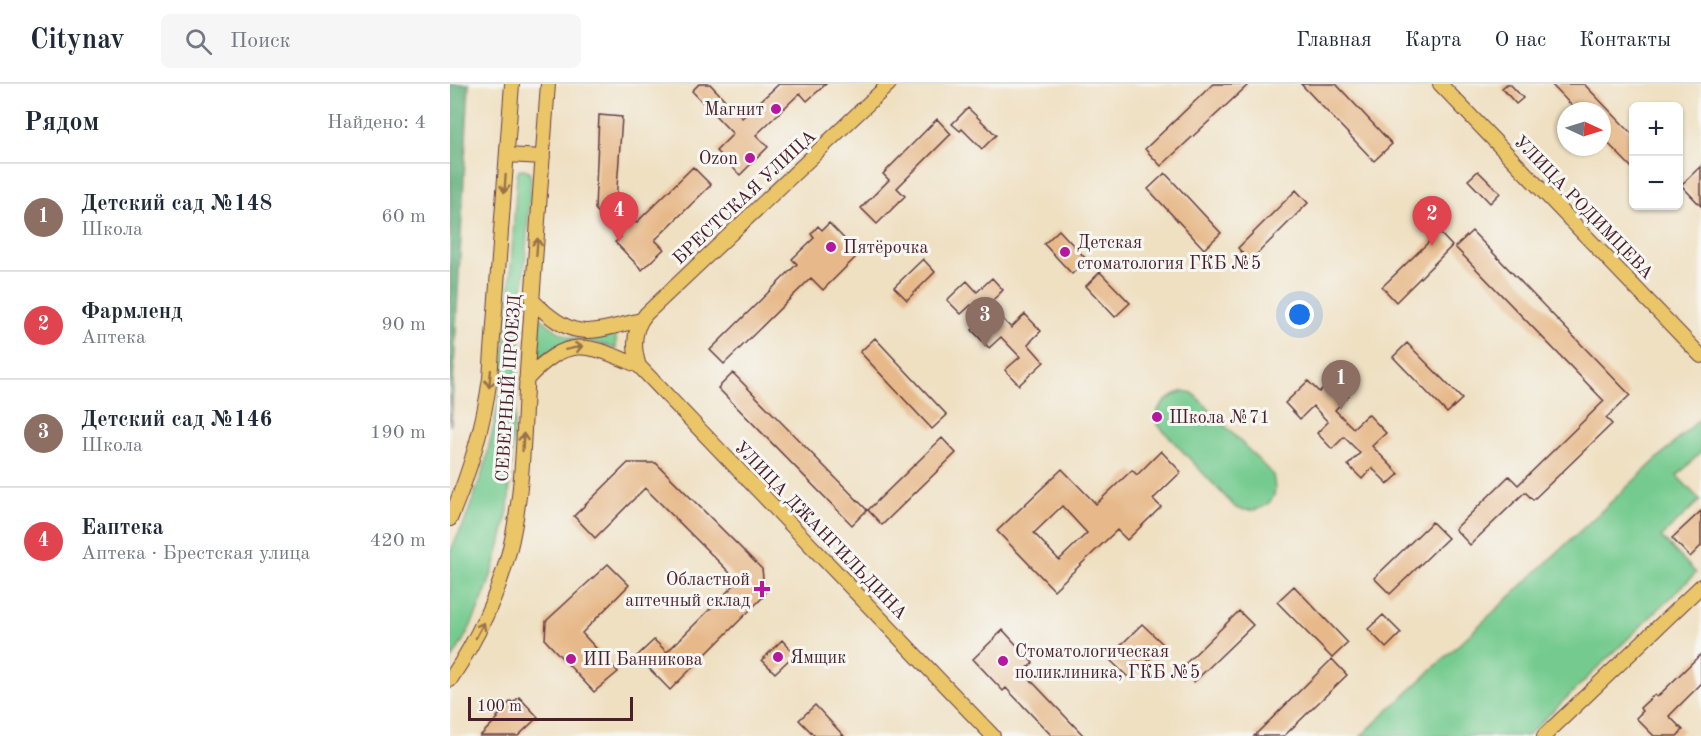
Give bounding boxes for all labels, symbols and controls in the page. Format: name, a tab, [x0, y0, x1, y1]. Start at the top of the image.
search box	[161, 14, 581, 68]
icon: search	[182, 25, 215, 58]
text: Citynav	[30, 27, 125, 55]
text: Поиск	[230, 30, 291, 52]
text: Главная	[1296, 30, 1372, 51]
text: Карта	[1405, 30, 1462, 51]
text: О нас	[1495, 30, 1546, 51]
text: Контакты	[1579, 30, 1671, 51]
place label: Магнит	[704, 101, 764, 119]
marker: Магнит	[769, 102, 783, 116]
north arrow	[1557, 102, 1611, 156]
map controls	[1629, 102, 1683, 210]
button: +	[1629, 102, 1683, 156]
text: Рядом	[24, 110, 99, 136]
text: Найдено: 4	[327, 113, 426, 133]
street label: БРЕСТСКАЯ УЛИЦА	[670, 127, 820, 268]
street label: УЛИЦА РОДИМЦЕВА	[1510, 132, 1657, 283]
place label: Ozon	[699, 150, 738, 168]
marker: Ozon	[743, 151, 757, 165]
button: −	[1629, 156, 1683, 210]
one-way arrow	[499, 174, 510, 194]
pin: 4	[600, 192, 638, 242]
text: Детский сад №148	[81, 193, 272, 215]
pin: 2	[1412, 196, 1452, 246]
text: 1	[38, 207, 49, 227]
text: 60 m	[381, 207, 426, 227]
text: Школа	[81, 220, 143, 240]
place label: Детская стоматология ГКБ №5	[1077, 234, 1261, 273]
one-way arrow	[531, 238, 542, 257]
place label: Пятёрочка	[843, 239, 929, 257]
marker: Пятёрочка	[824, 240, 838, 254]
marker: Детская стоматология ГКБ №5	[1058, 245, 1072, 259]
street label: СЕВЕРНЫЙ ПРОЕЗД	[489, 293, 525, 483]
pin: 3	[966, 298, 1004, 347]
your location	[1285, 300, 1314, 329]
text: Фармленд	[81, 301, 183, 323]
text: 2	[38, 315, 49, 335]
text: 90 m	[381, 315, 426, 335]
text: Аптека	[81, 328, 146, 348]
one-way arrow	[564, 342, 583, 354]
pin: 1	[1322, 360, 1360, 410]
one-way arrow	[484, 368, 495, 388]
text: Детский сад №146	[81, 409, 272, 431]
place label: Школа №71	[1169, 409, 1270, 427]
marker: Школа №71	[1150, 410, 1164, 424]
text: 3	[38, 423, 49, 443]
text: 190 m	[370, 423, 426, 443]
one-way arrow	[518, 432, 529, 452]
text: Школа	[81, 436, 143, 456]
street label: УЛИЦА ДЖАНГИЛЬДИНА	[731, 438, 910, 623]
text: Еаптека	[81, 517, 164, 539]
text: 4	[38, 531, 49, 551]
text: 420 m	[370, 531, 426, 551]
text: Аптека · Брестская улица	[81, 544, 310, 564]
place label: Областной аптечный склад	[625, 571, 750, 610]
marker: Областной аптечный склад	[755, 582, 769, 596]
one-way arrow	[474, 621, 486, 639]
place label: Стоматологическая поликлиника, ГКБ №5	[1015, 643, 1200, 682]
place label: Ямщик	[790, 649, 846, 667]
marker: Ямщик	[771, 650, 785, 664]
place label: ИП Банникова	[583, 651, 703, 669]
marker: ИП Банникова	[564, 652, 578, 666]
marker: Стоматологическая поликлиника, ГКБ №5	[996, 654, 1010, 668]
scale bar	[468, 694, 633, 722]
text: 100 m	[477, 699, 522, 715]

